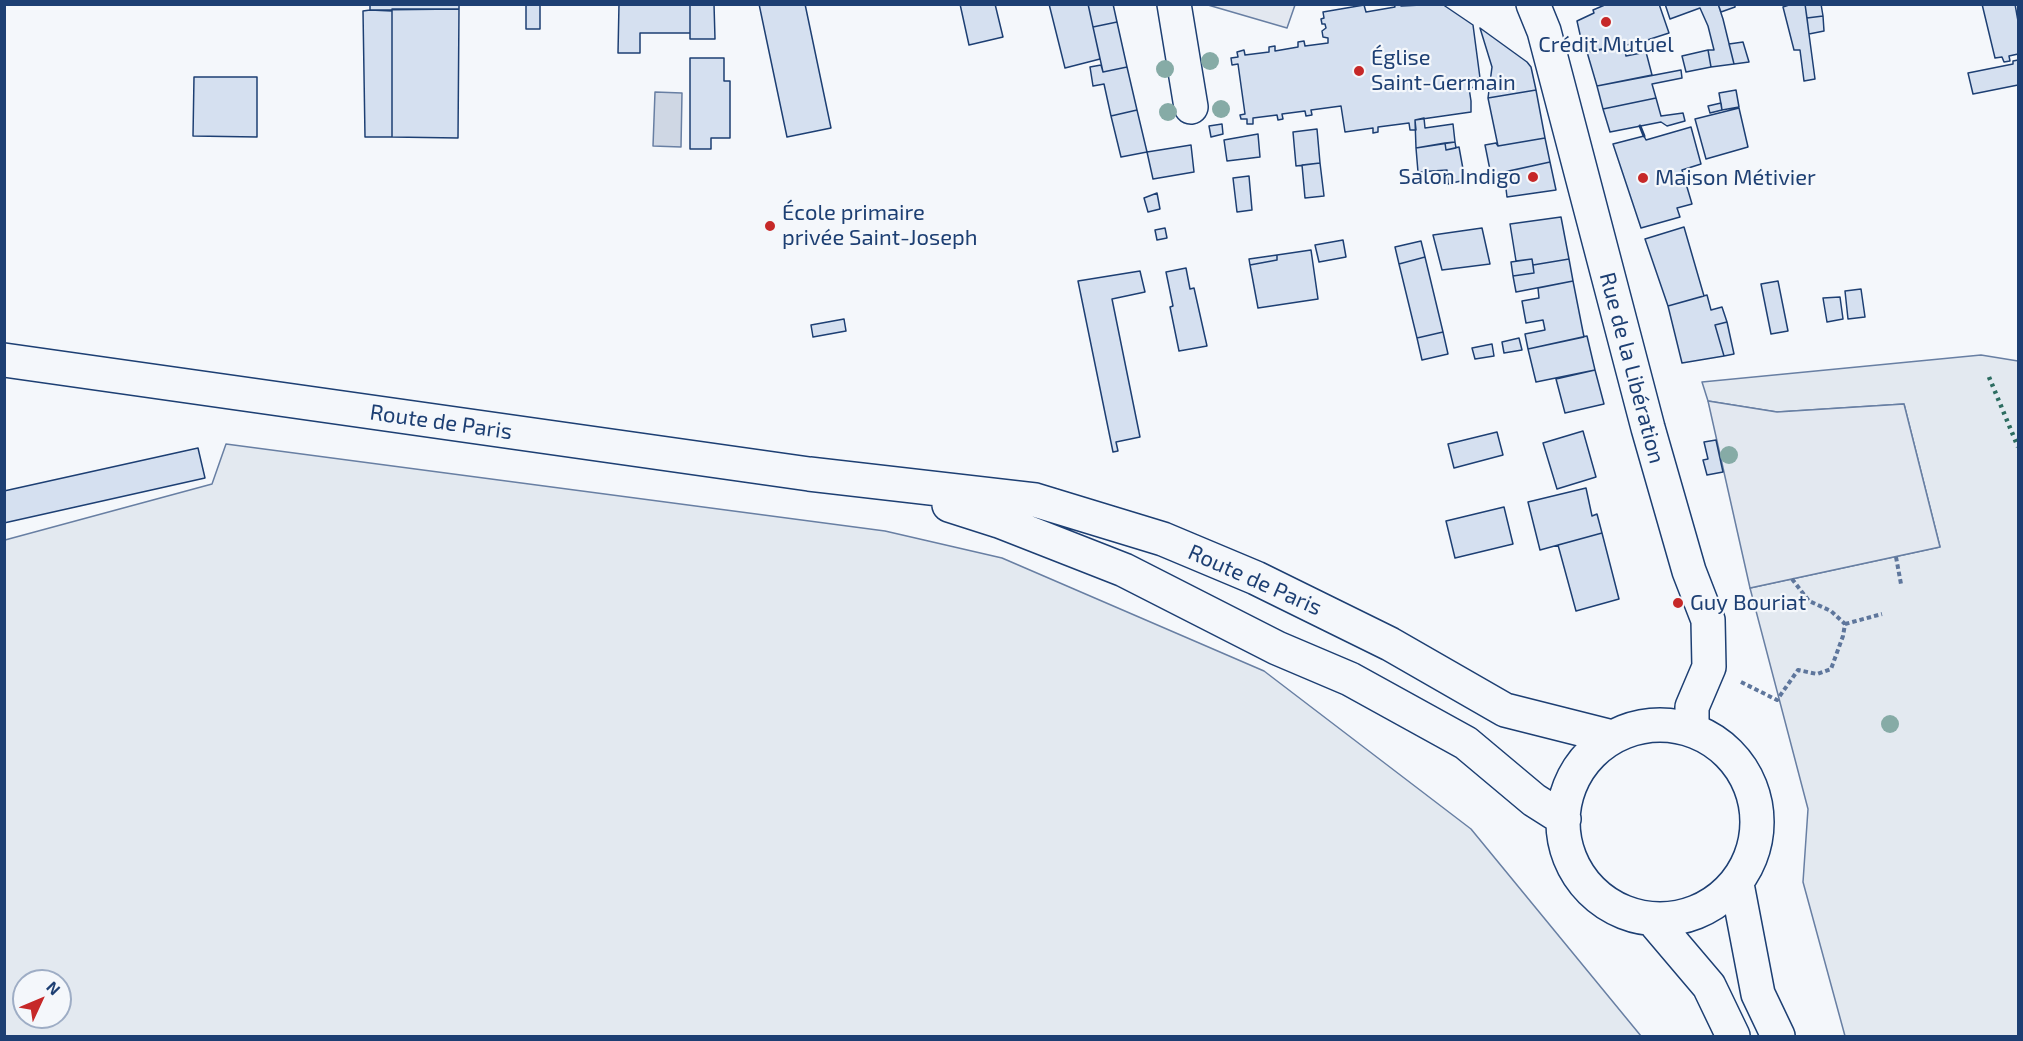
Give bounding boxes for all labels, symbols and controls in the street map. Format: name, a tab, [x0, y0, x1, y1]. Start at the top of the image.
marker: Crédit Mutuel	[1599, 15, 1613, 29]
place label: Crédit Mutuel	[1538, 32, 1674, 58]
place label: Église Saint-Germain	[1371, 45, 1516, 96]
marker: Église Saint-Germain	[1352, 64, 1366, 78]
place label: Salon Indigo	[1399, 164, 1521, 190]
place label: Maison Métivier	[1655, 165, 1816, 191]
marker: Salon Indigo	[1526, 170, 1540, 184]
marker: Maison Métivier	[1636, 171, 1650, 185]
place label: École primaire privée Saint-Joseph	[782, 200, 978, 252]
marker: École primaire privée Saint-Joseph	[763, 219, 777, 233]
street label: Rue de la Libération	[1594, 270, 1670, 466]
street label: Route de Paris	[368, 399, 514, 445]
street label: Route de Paris	[1184, 539, 1326, 621]
place label: Guy Bouriat	[1690, 590, 1806, 616]
marker: Guy Bouriat	[1671, 596, 1685, 610]
north arrow	[12, 969, 72, 1029]
text: N	[43, 977, 65, 998]

